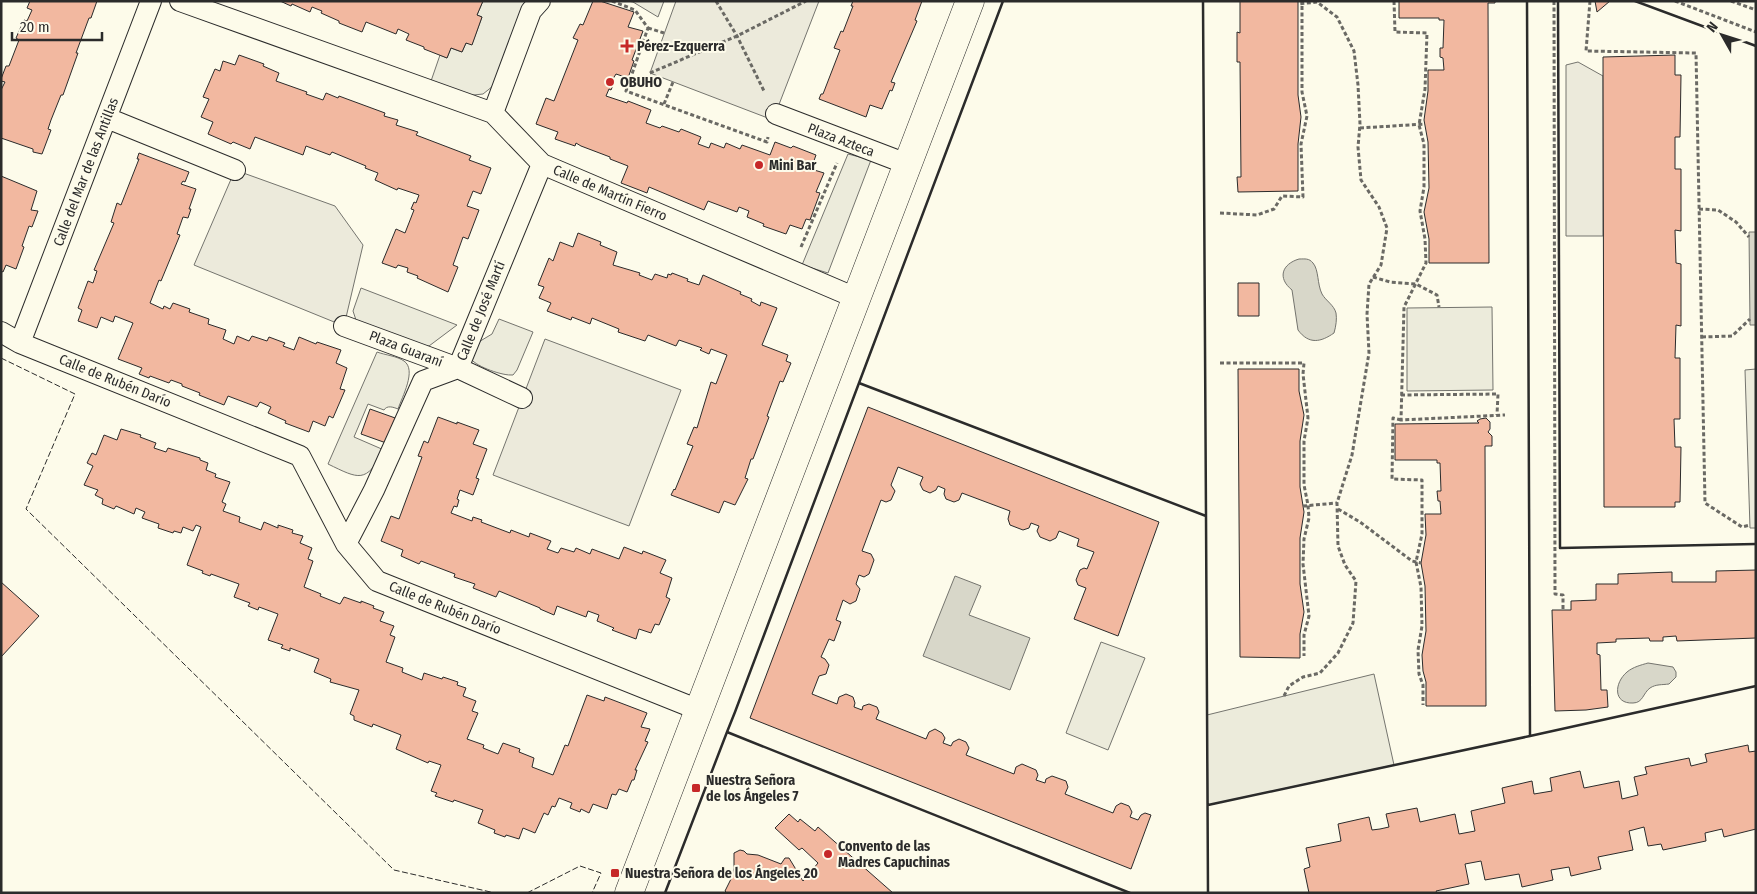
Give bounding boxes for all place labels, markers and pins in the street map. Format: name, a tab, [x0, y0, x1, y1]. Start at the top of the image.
place label: Pérez-Ezquerra	[637, 38, 725, 55]
marker: Pérez-Ezquerra	[621, 40, 633, 52]
place label: OBUHO	[620, 74, 662, 91]
marker: OBUHO	[604, 76, 616, 88]
place label: Mini Bar	[769, 157, 817, 174]
marker: Mini Bar	[753, 159, 765, 171]
place label: Nuestra Señora de los Ángeles 7	[706, 772, 798, 805]
marker: Nuestra Señora de los Ángeles 7	[690, 782, 702, 794]
place label: Convento de las Madres Capuchinas	[838, 838, 950, 871]
marker: Convento de las Madres Capuchinas	[822, 848, 834, 860]
place label: Nuestra Señora de los Ángeles 20	[625, 864, 818, 882]
marker: Nuestra Señora de los Ángeles 20	[609, 867, 621, 879]

